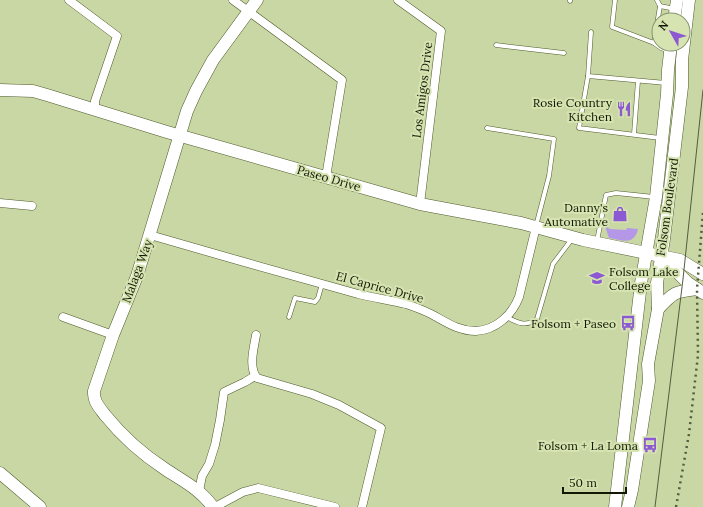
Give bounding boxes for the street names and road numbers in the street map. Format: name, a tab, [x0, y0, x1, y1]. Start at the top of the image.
street label: Los Amigos Drive	[409, 41, 435, 139]
street label: Folsom Boulevard	[653, 157, 681, 257]
street label: Paseo Drive	[295, 162, 363, 194]
street label: Malaga Way	[119, 237, 156, 305]
street label: El Caprice Drive	[334, 268, 426, 306]

